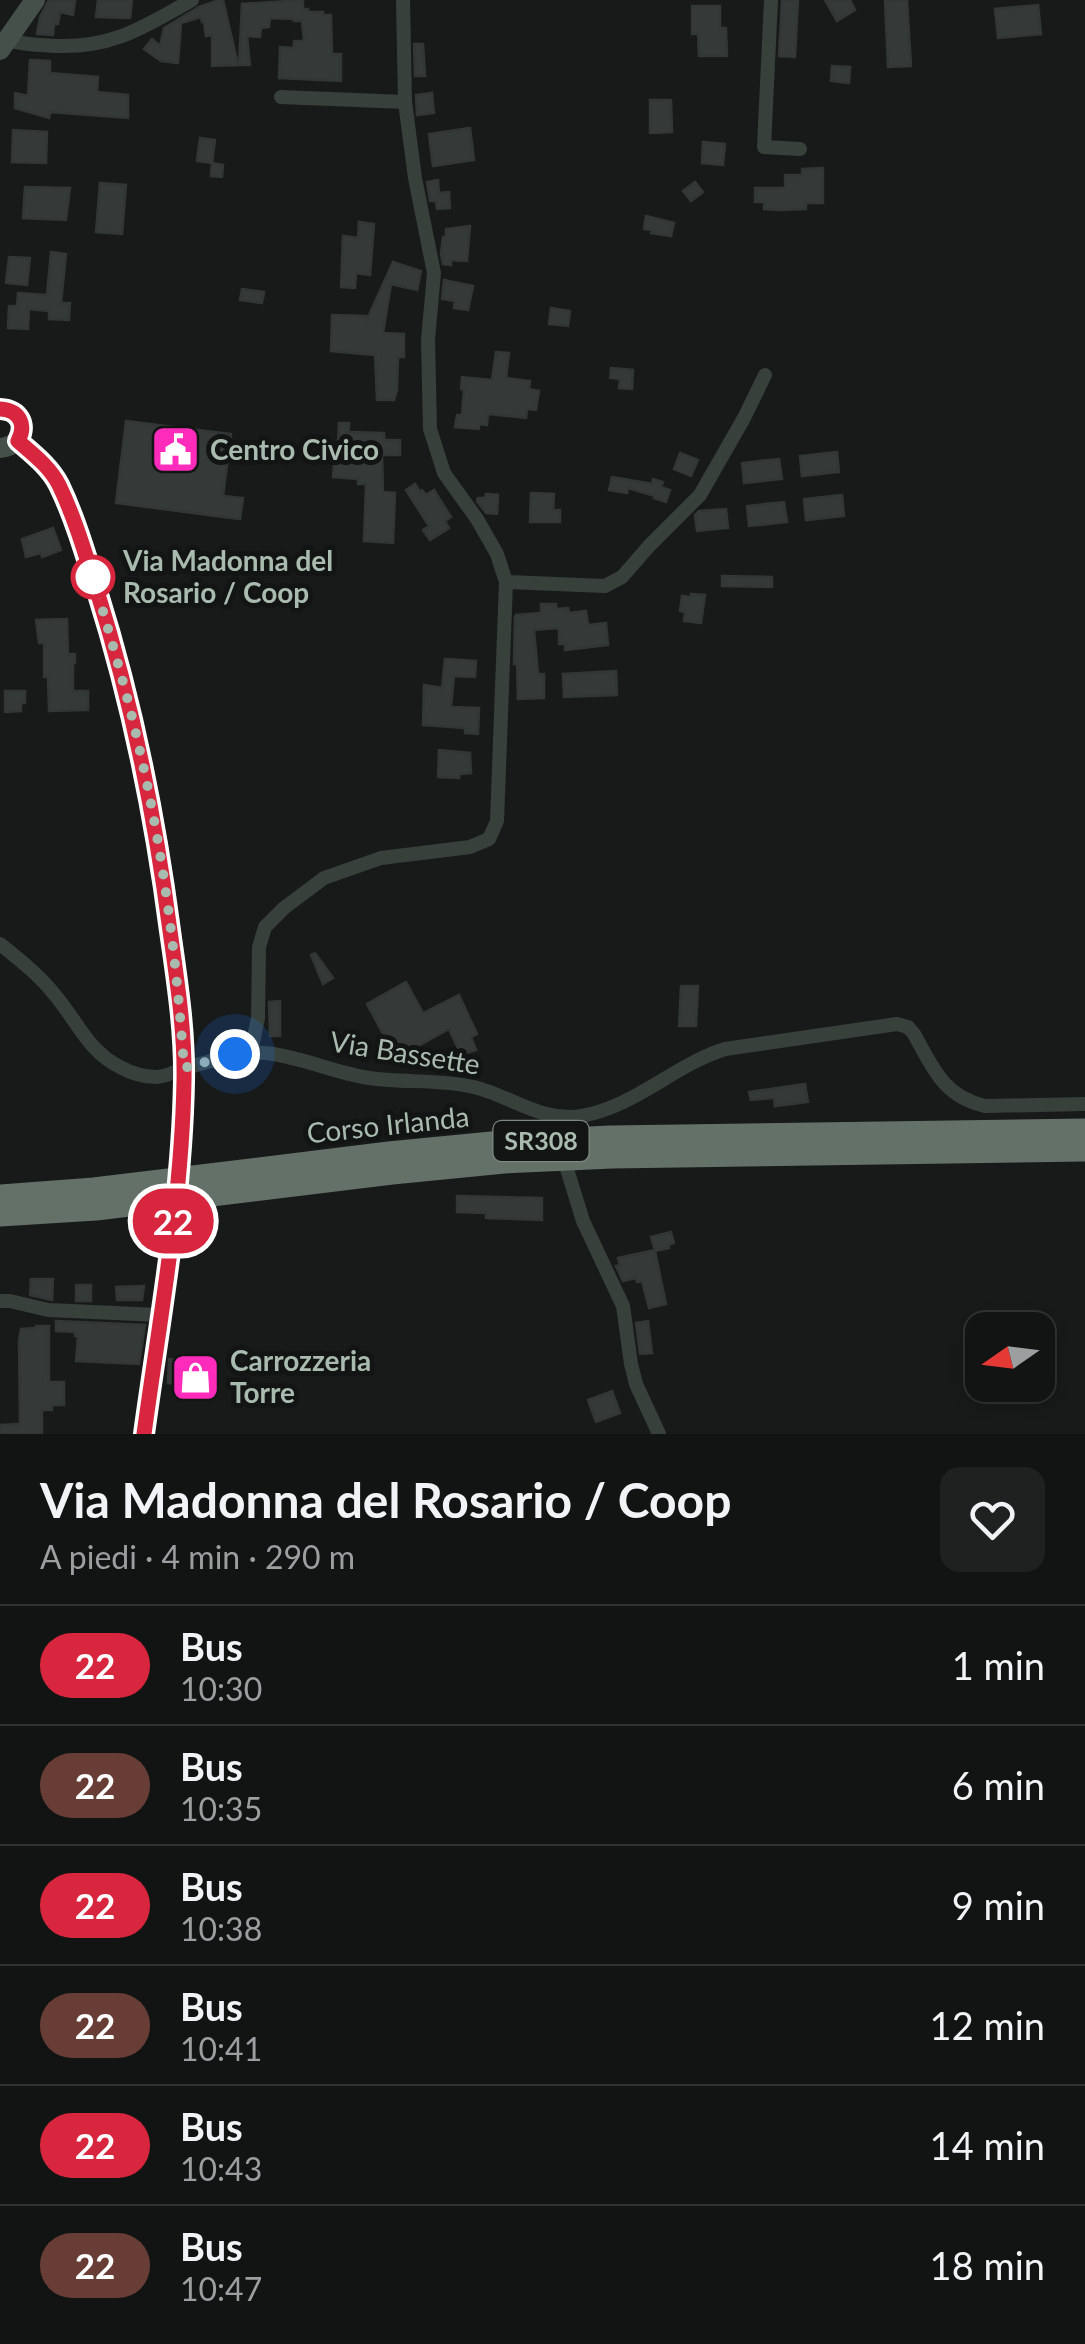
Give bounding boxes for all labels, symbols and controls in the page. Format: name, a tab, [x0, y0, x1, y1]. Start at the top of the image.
public building icon: Centro Civico	[149, 424, 201, 476]
place label: Centro Civico	[210, 432, 379, 466]
place label: Via Madonna del Rosario / Coop	[122, 543, 333, 609]
marker: Via Madonna del Rosario / Coop	[72, 556, 114, 598]
street label: Via Bassette	[328, 1023, 483, 1081]
your location	[210, 1029, 260, 1079]
street label: Corso Irlanda	[305, 1099, 471, 1149]
road number: SR308	[494, 1121, 588, 1161]
line badge: 22	[128, 1188, 218, 1254]
text: 22	[153, 1200, 193, 1242]
north arrow	[965, 1312, 1055, 1402]
map controls	[965, 1312, 1055, 1402]
place label: Carrozzeria Torre	[230, 1343, 371, 1409]
shop icon: Carrozzeria Torre	[169, 1351, 221, 1403]
button: heart	[940, 1467, 1045, 1572]
text: Via Madonna del Rosario / Coop	[40, 1471, 731, 1528]
text: A piedi · 4 min · 290 m	[40, 1537, 355, 1576]
text: Bus	[180, 1623, 243, 1669]
text: 1 min	[952, 1642, 1045, 1688]
text: 22	[75, 1644, 115, 1686]
text: 10:30	[180, 1669, 262, 1708]
text: Bus	[180, 1743, 243, 1789]
text: 6 min	[952, 1762, 1045, 1808]
text: 22	[75, 1764, 115, 1806]
text: 10:35	[180, 1789, 262, 1828]
text: Bus	[180, 1863, 243, 1909]
text: 9 min	[952, 1882, 1045, 1928]
text: 22	[75, 1884, 115, 1926]
text: 10:38	[180, 1909, 262, 1948]
text: Bus	[180, 1983, 243, 2029]
text: 12 min	[930, 2002, 1045, 2048]
text: 22	[75, 2004, 115, 2046]
text: 10:41	[180, 2029, 262, 2068]
text: Bus	[180, 2103, 243, 2149]
text: 14 min	[930, 2122, 1045, 2168]
text: 22	[75, 2124, 115, 2166]
text: 10:43	[180, 2149, 262, 2188]
text: Bus	[180, 2223, 243, 2269]
text: 18 min	[930, 2242, 1045, 2288]
text: 22	[75, 2244, 115, 2286]
text: 10:47	[180, 2269, 262, 2308]

